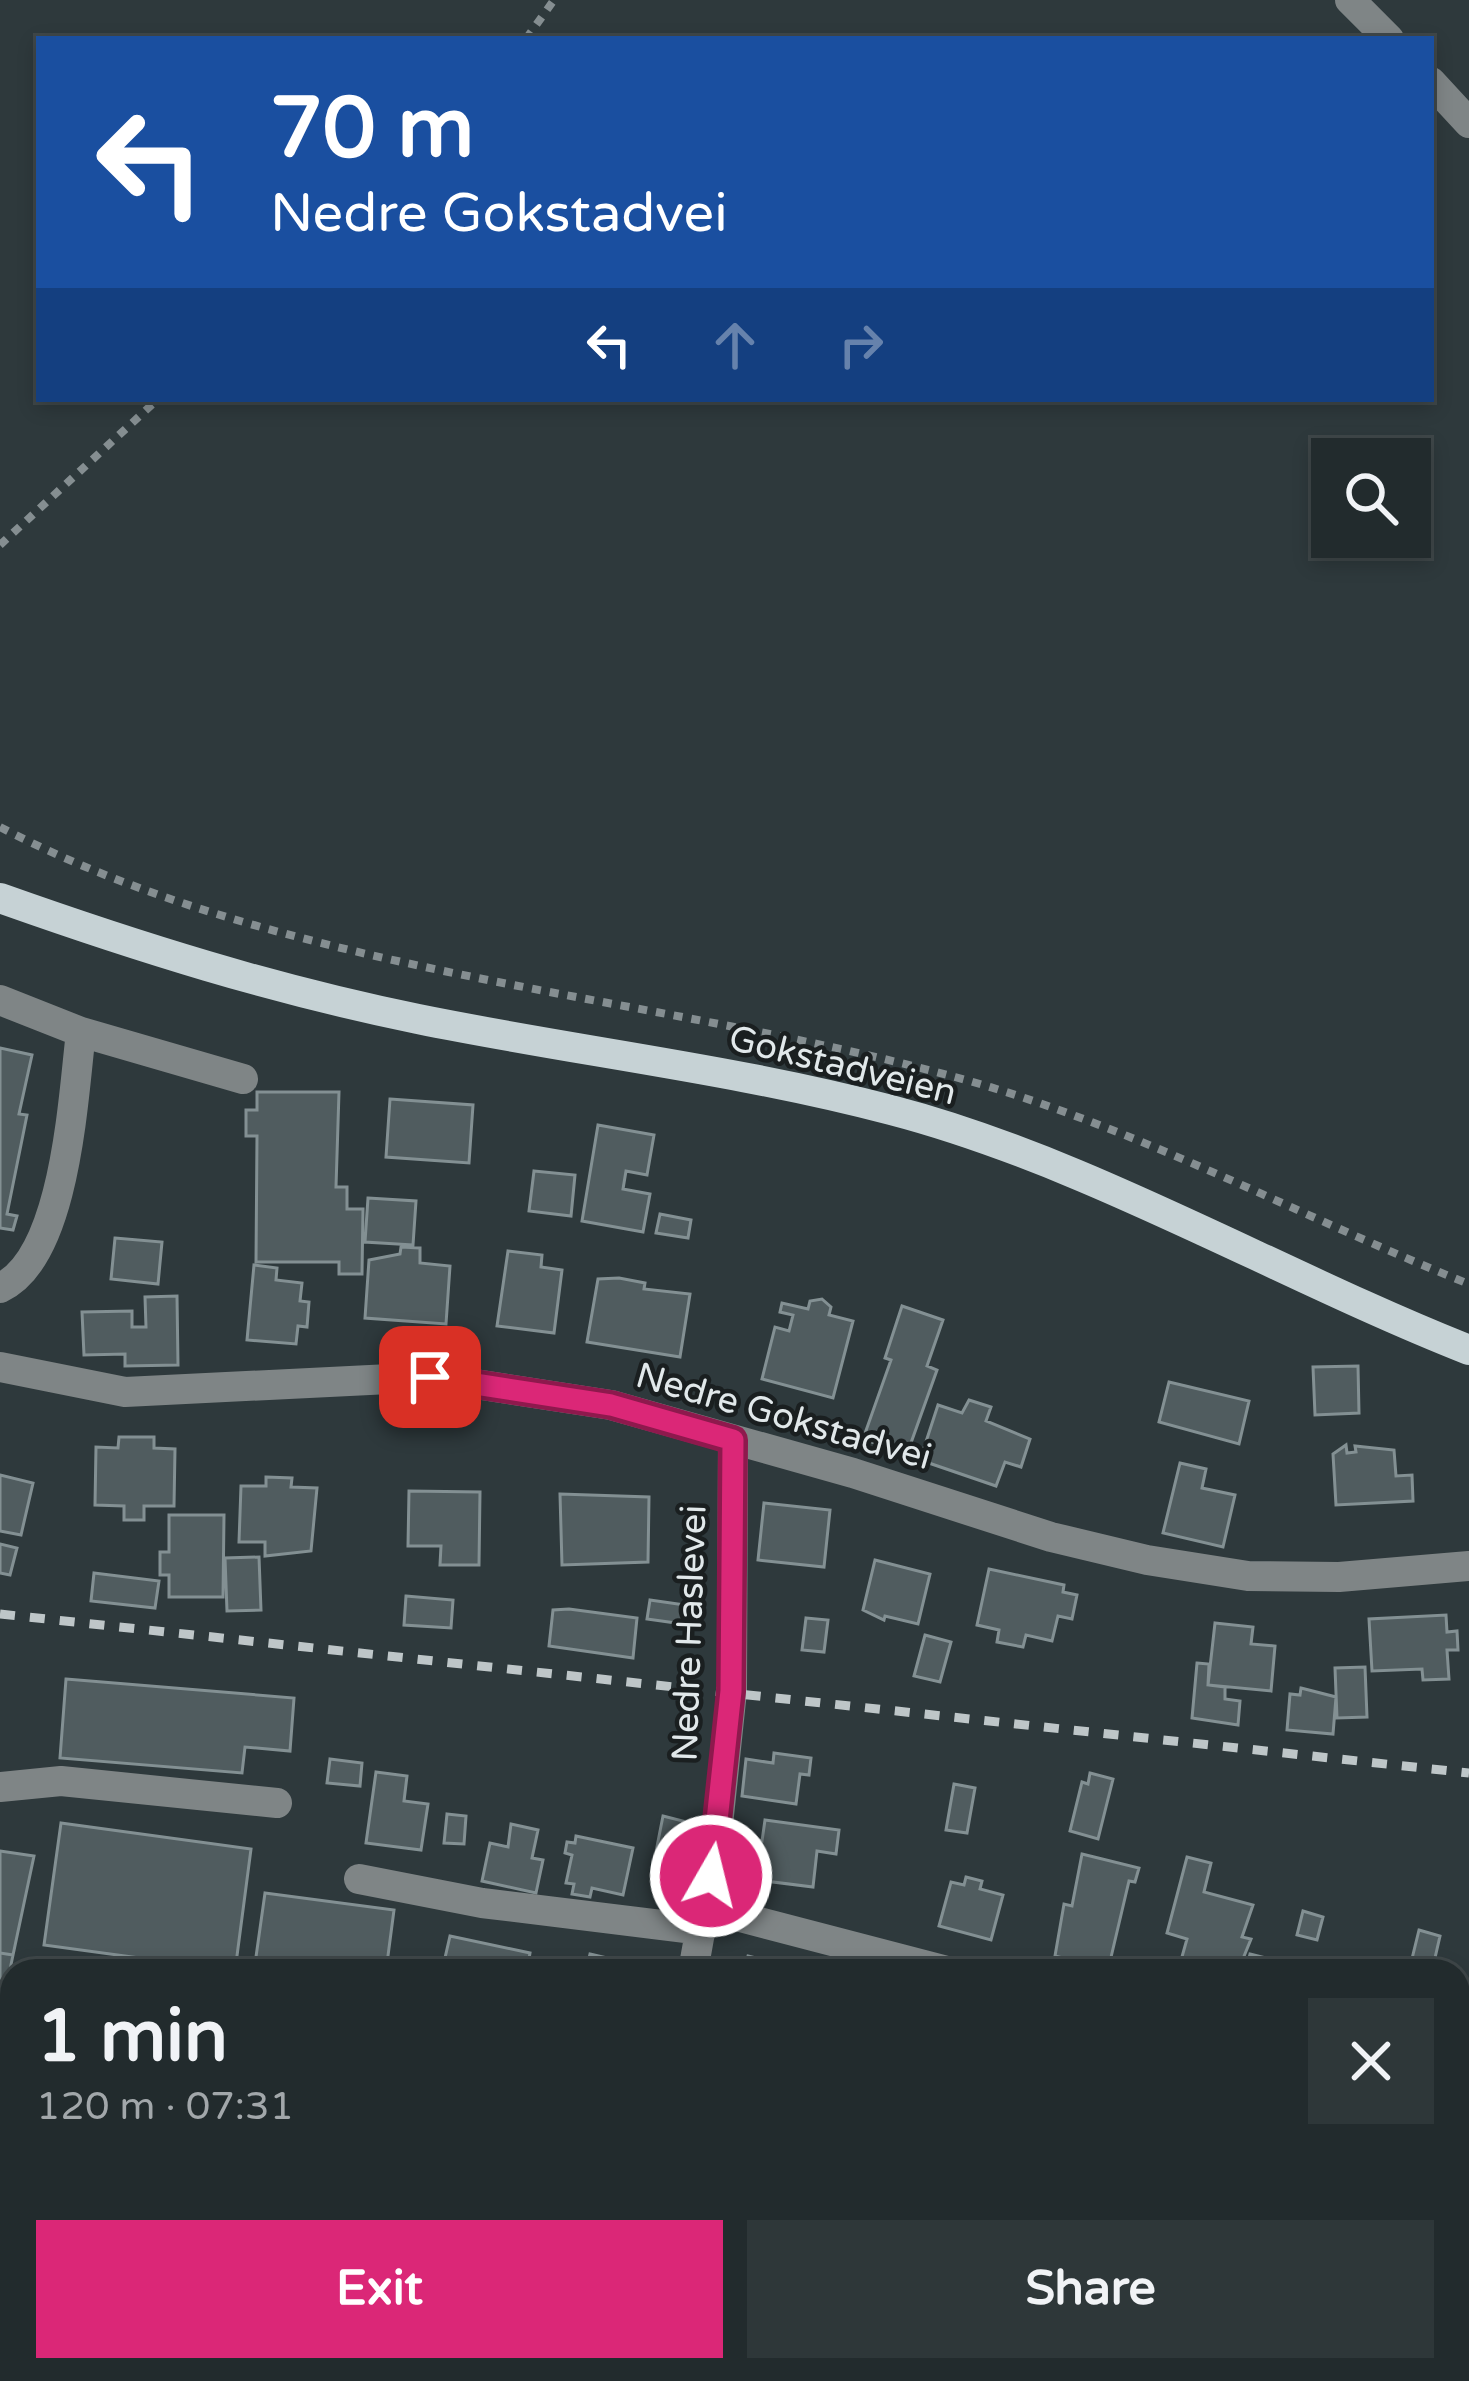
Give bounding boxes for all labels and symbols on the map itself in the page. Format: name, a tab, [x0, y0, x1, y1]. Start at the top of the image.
street label: Gokstadveien	[724, 1016, 961, 1114]
pin	[379, 1326, 481, 1428]
street label: Nedre Gokstadvei	[631, 1354, 936, 1479]
street label: Nedre Haslevei	[664, 1504, 715, 1762]
position arrow	[648, 1813, 774, 1939]

